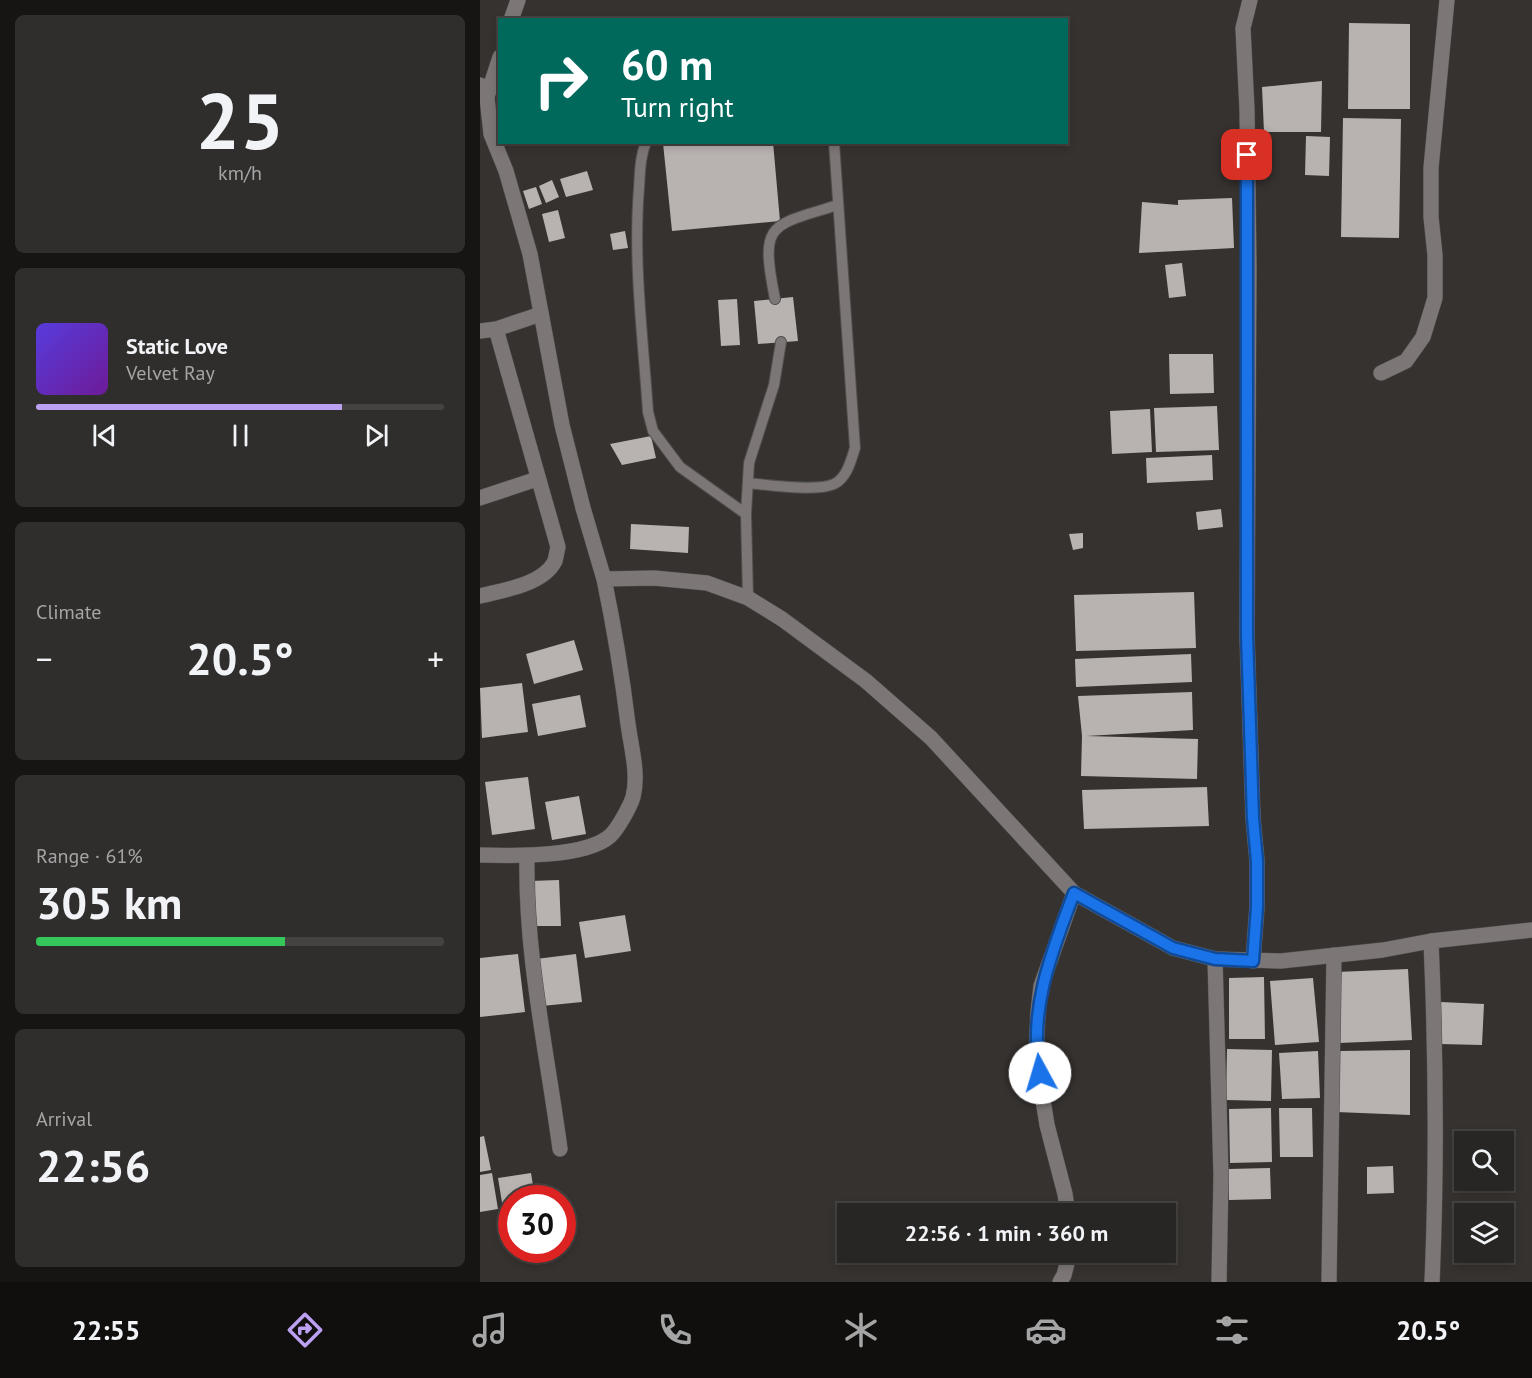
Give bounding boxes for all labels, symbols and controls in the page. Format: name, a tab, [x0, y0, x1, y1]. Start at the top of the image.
text: 60 m	[621, 37, 713, 92]
icon: right	[522, 42, 600, 120]
text: 25	[196, 70, 284, 171]
text: Turn right	[621, 90, 734, 124]
pin	[1221, 129, 1272, 180]
icon: arrive	[1230, 138, 1263, 171]
text: km/h	[218, 160, 262, 186]
text: Static Love	[126, 332, 228, 360]
text: Velvet Ray	[126, 360, 215, 386]
icon: previous	[88, 419, 121, 452]
icon: pause	[224, 419, 257, 452]
icon: next	[360, 419, 393, 452]
text: Climate	[36, 599, 102, 625]
text: 20.5°	[186, 629, 294, 687]
text: −	[36, 637, 53, 680]
text: +	[427, 637, 444, 680]
text: Range · 61%	[36, 843, 143, 869]
text: 305 km	[36, 873, 182, 931]
position arrow	[1008, 1041, 1072, 1105]
text: Arrival	[36, 1106, 92, 1132]
map controls	[1454, 1131, 1514, 1263]
button: search	[1454, 1131, 1514, 1191]
text: 22:56	[36, 1136, 150, 1194]
speed limit sign: 30	[498, 1185, 576, 1263]
button: layers	[1454, 1203, 1514, 1263]
text: 22:56 · 1 min · 360 m	[905, 1219, 1108, 1247]
icon: directions	[284, 1309, 326, 1351]
icon: music	[469, 1309, 511, 1351]
icon: phone	[654, 1309, 696, 1351]
icon: climate	[840, 1309, 882, 1351]
icon: car	[1025, 1309, 1067, 1351]
icon: filters	[1211, 1309, 1253, 1351]
text: 22:55	[72, 1313, 140, 1347]
text: 20.5°	[1396, 1313, 1460, 1347]

